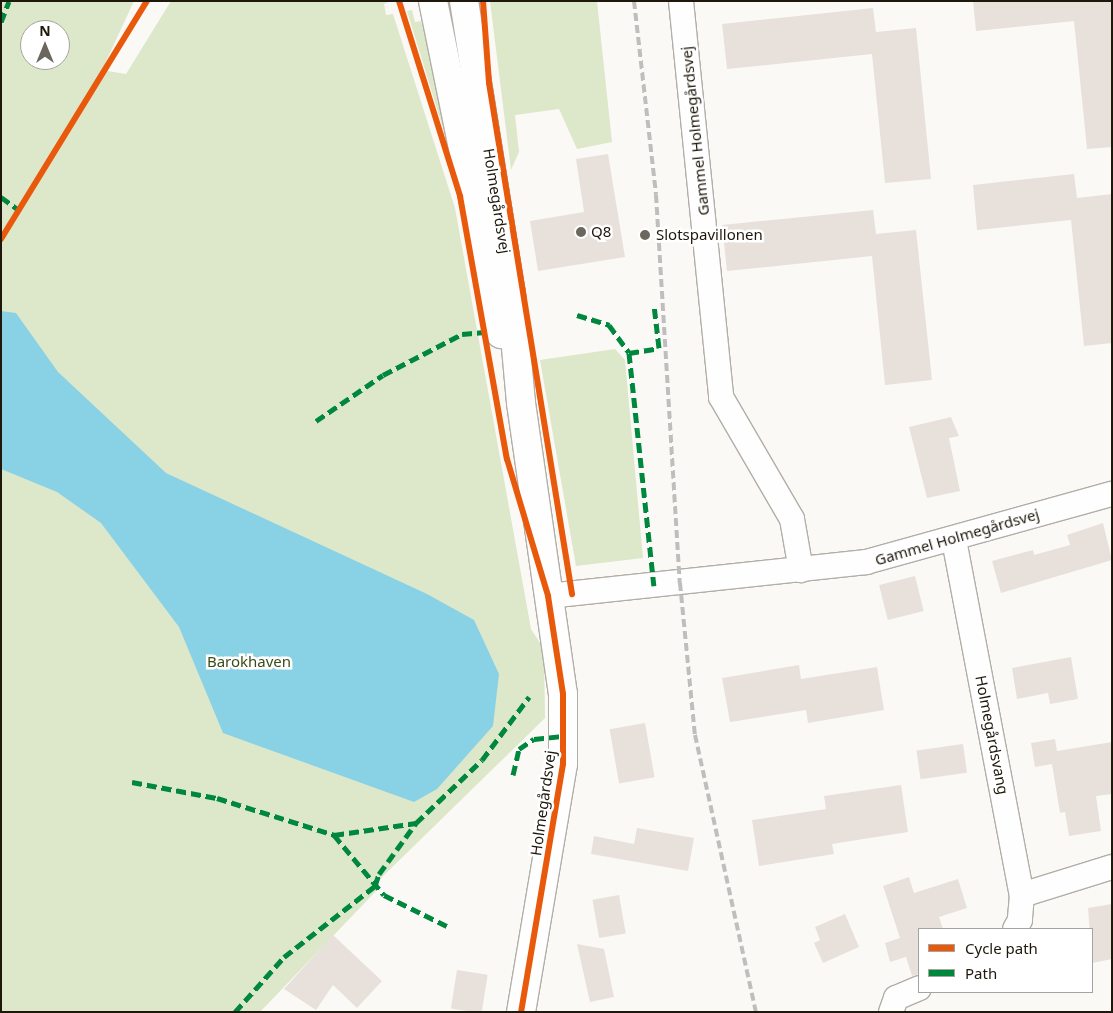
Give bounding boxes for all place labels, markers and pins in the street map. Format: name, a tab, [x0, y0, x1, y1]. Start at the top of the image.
place label: Q8	[591, 223, 611, 241]
marker: Q8	[575, 226, 587, 238]
place label: Slotspavillonen	[656, 226, 763, 244]
marker: Slotspavillonen	[638, 228, 652, 242]

